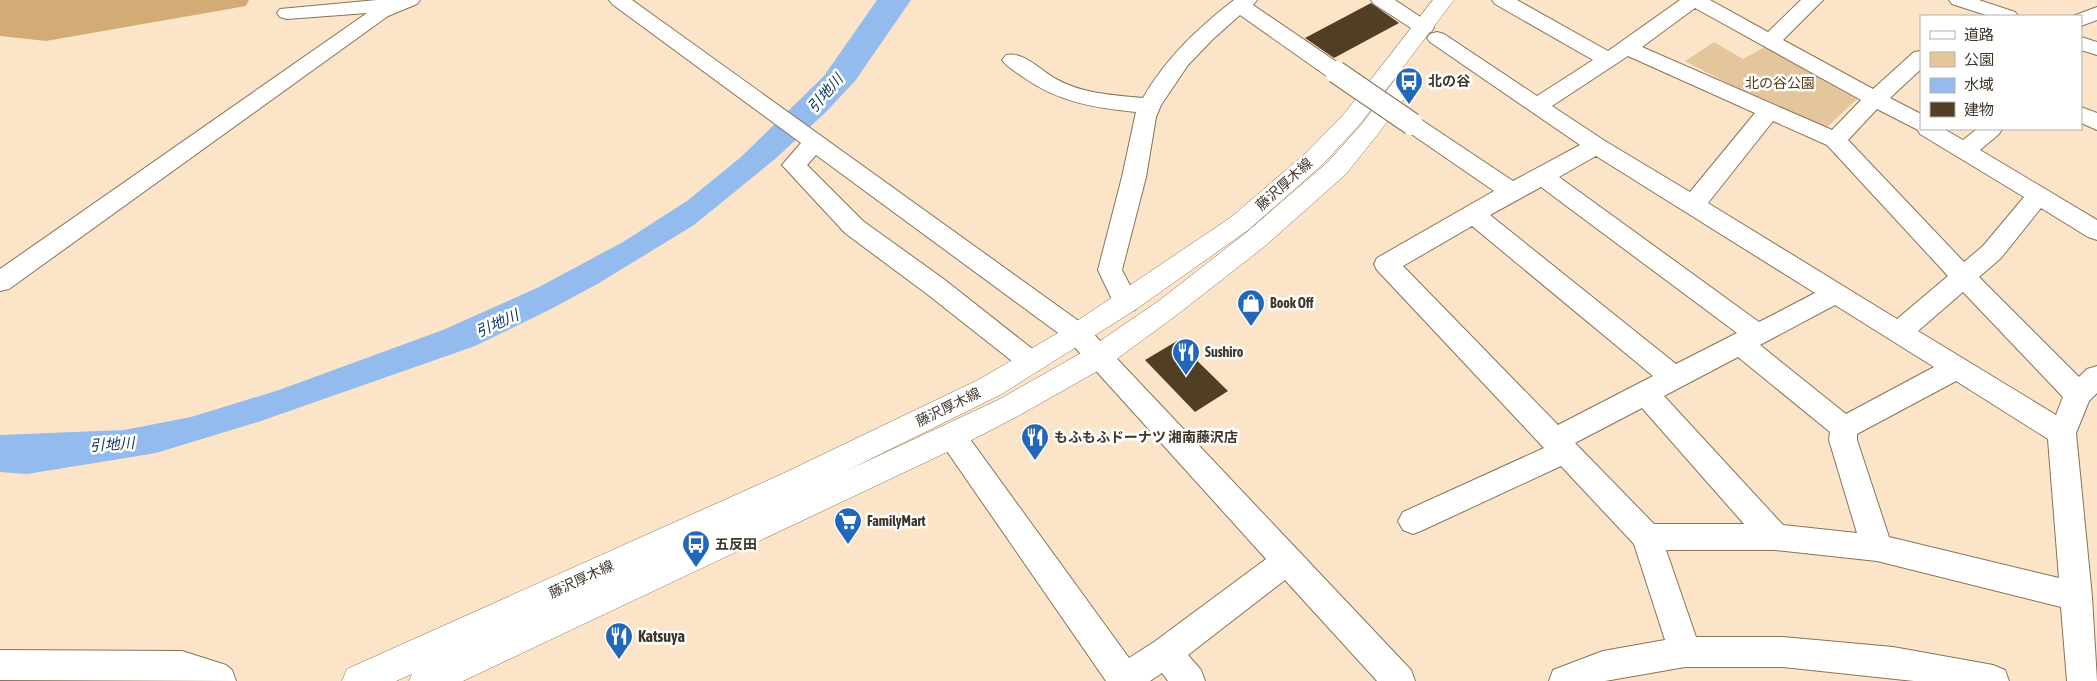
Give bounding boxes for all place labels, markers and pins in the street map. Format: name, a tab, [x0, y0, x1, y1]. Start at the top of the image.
bus stop icon: 北の谷	[1394, 66, 1424, 105]
place label: 北の谷	[1428, 73, 1471, 89]
shop icon: Book Off	[1236, 288, 1266, 327]
place label: Book Off	[1270, 295, 1314, 311]
restaurant icon: Sushiro	[1171, 337, 1201, 376]
place label: Sushiro	[1205, 344, 1244, 360]
restaurant icon: もふもふドーナツ 湘南藤沢店	[1020, 422, 1050, 461]
place label: もふもふドーナツ 湘南藤沢店	[1054, 429, 1238, 445]
supermarket icon: FamilyMart	[833, 506, 863, 545]
place label: FamilyMart	[867, 513, 925, 529]
bus stop icon: 五反田	[681, 529, 711, 568]
place label: 五反田	[715, 536, 757, 552]
restaurant icon: Katsuya	[604, 621, 634, 660]
place label: Katsuya	[638, 627, 685, 645]

